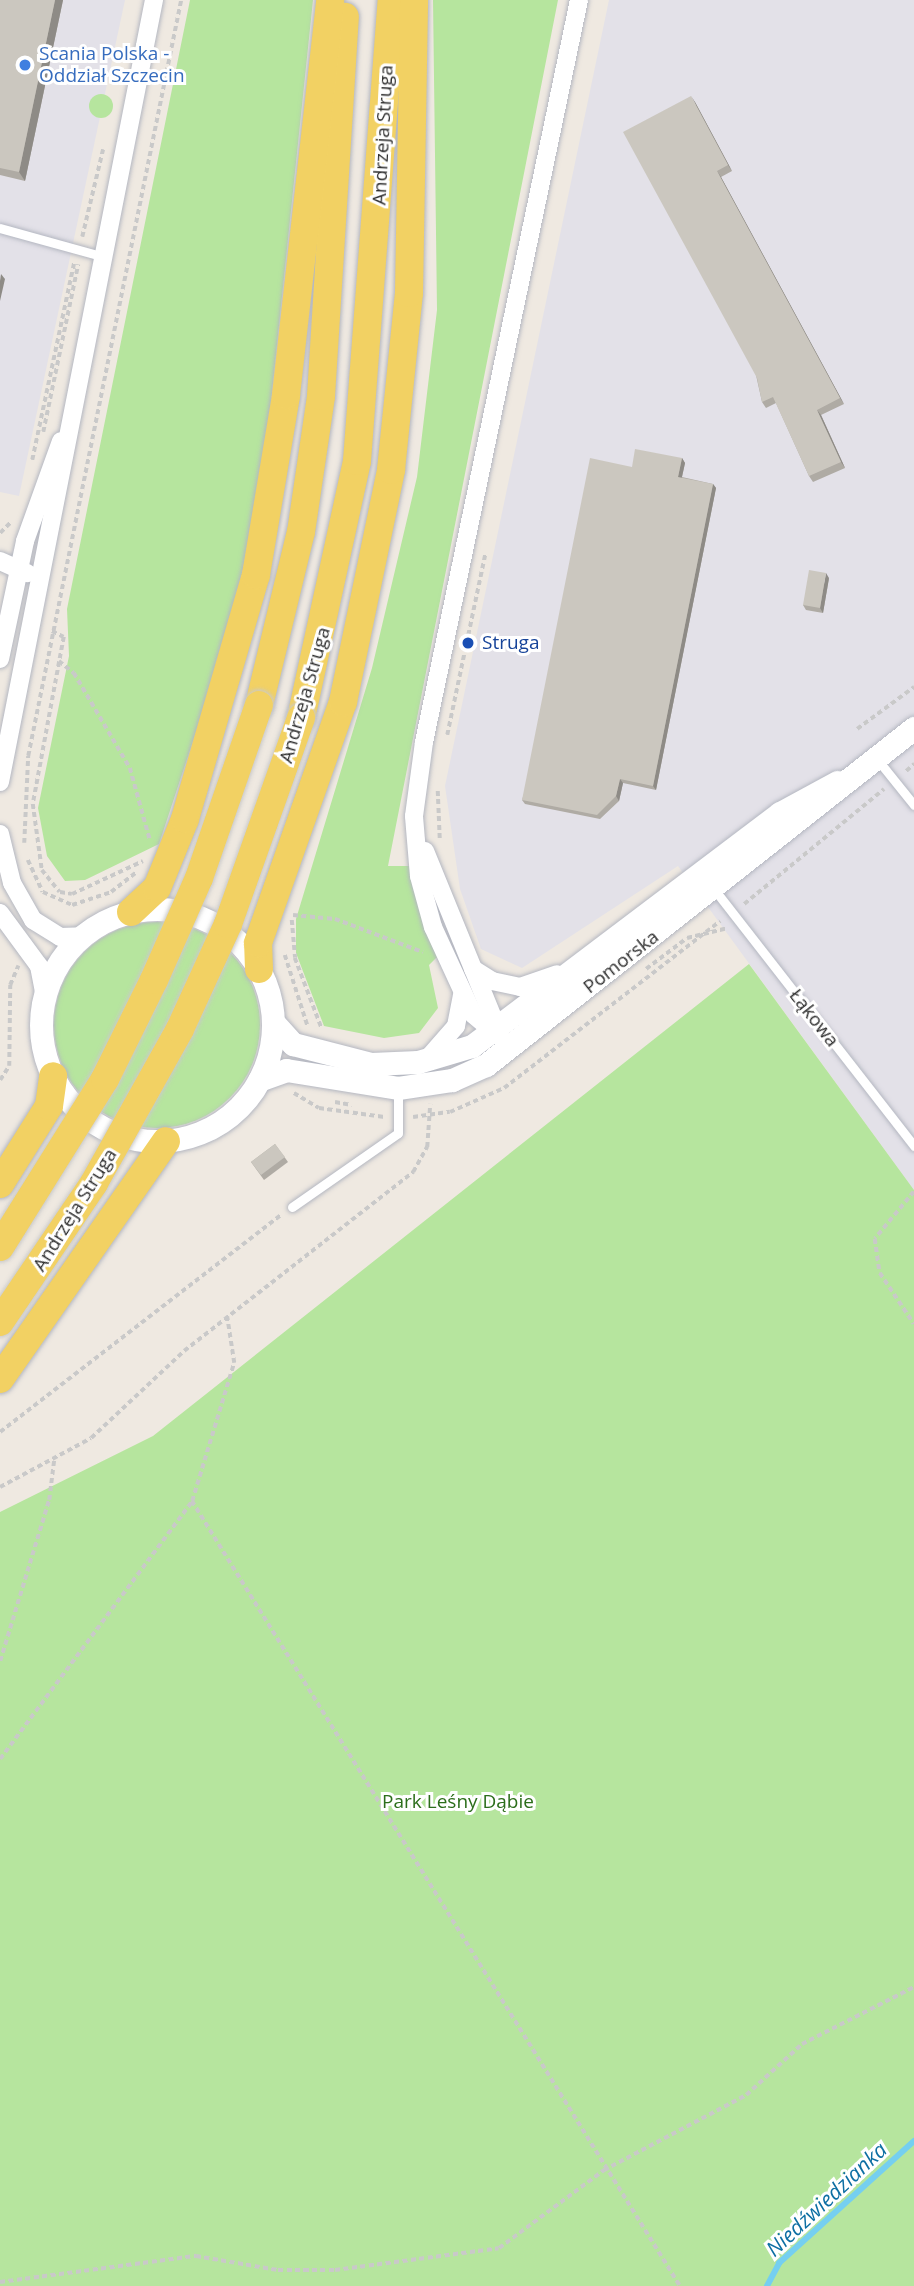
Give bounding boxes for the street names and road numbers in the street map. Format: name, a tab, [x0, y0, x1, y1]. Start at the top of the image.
street label: Andrzeja Struga	[368, 64, 398, 206]
street label: Andrzeja Struga	[275, 624, 335, 766]
street label: Pomorska	[579, 926, 663, 998]
street label: Łąkowa	[784, 985, 844, 1051]
street label: Andrzeja Struga	[28, 1144, 122, 1276]

